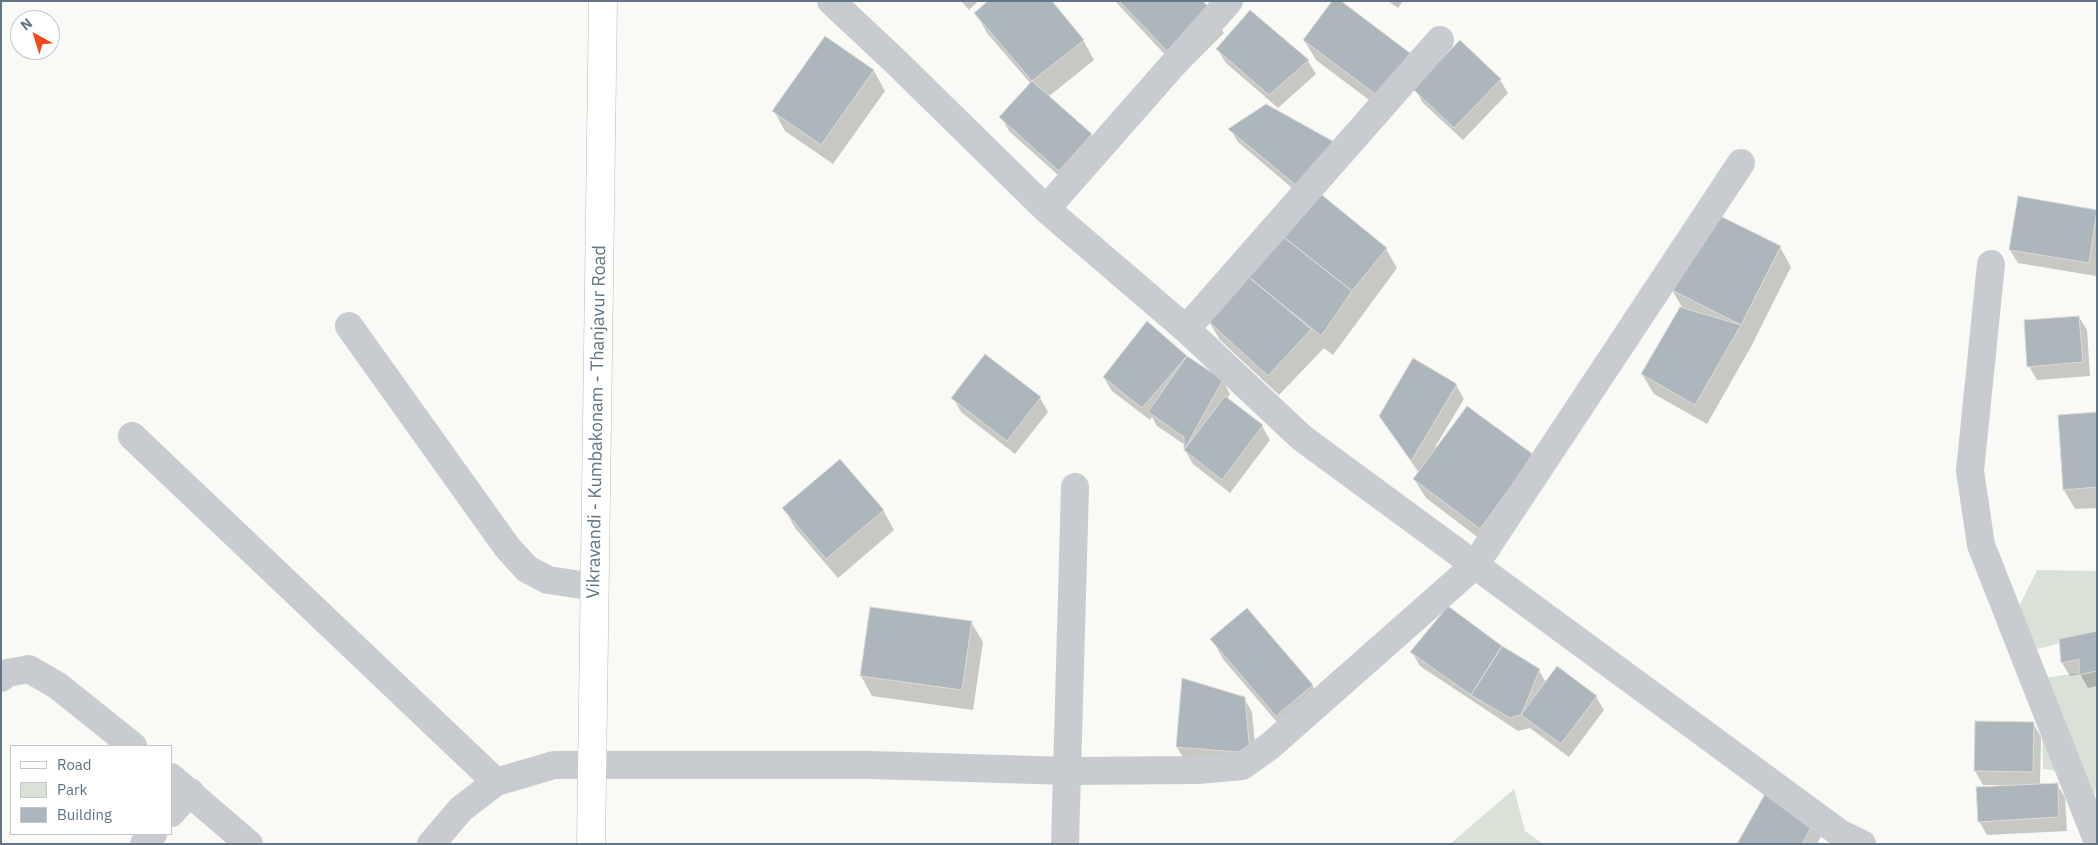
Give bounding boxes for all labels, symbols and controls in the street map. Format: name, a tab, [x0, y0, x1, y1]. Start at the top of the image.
north arrow	[10, 10, 60, 60]
text: N	[17, 14, 36, 34]
street label: Vikravandi - Kumbakonam - Thanjavur Road	[583, 245, 611, 599]
legend	[10, 745, 172, 835]
text: Road	[57, 755, 92, 774]
text: Park	[57, 780, 87, 799]
text: Building	[57, 805, 112, 824]

